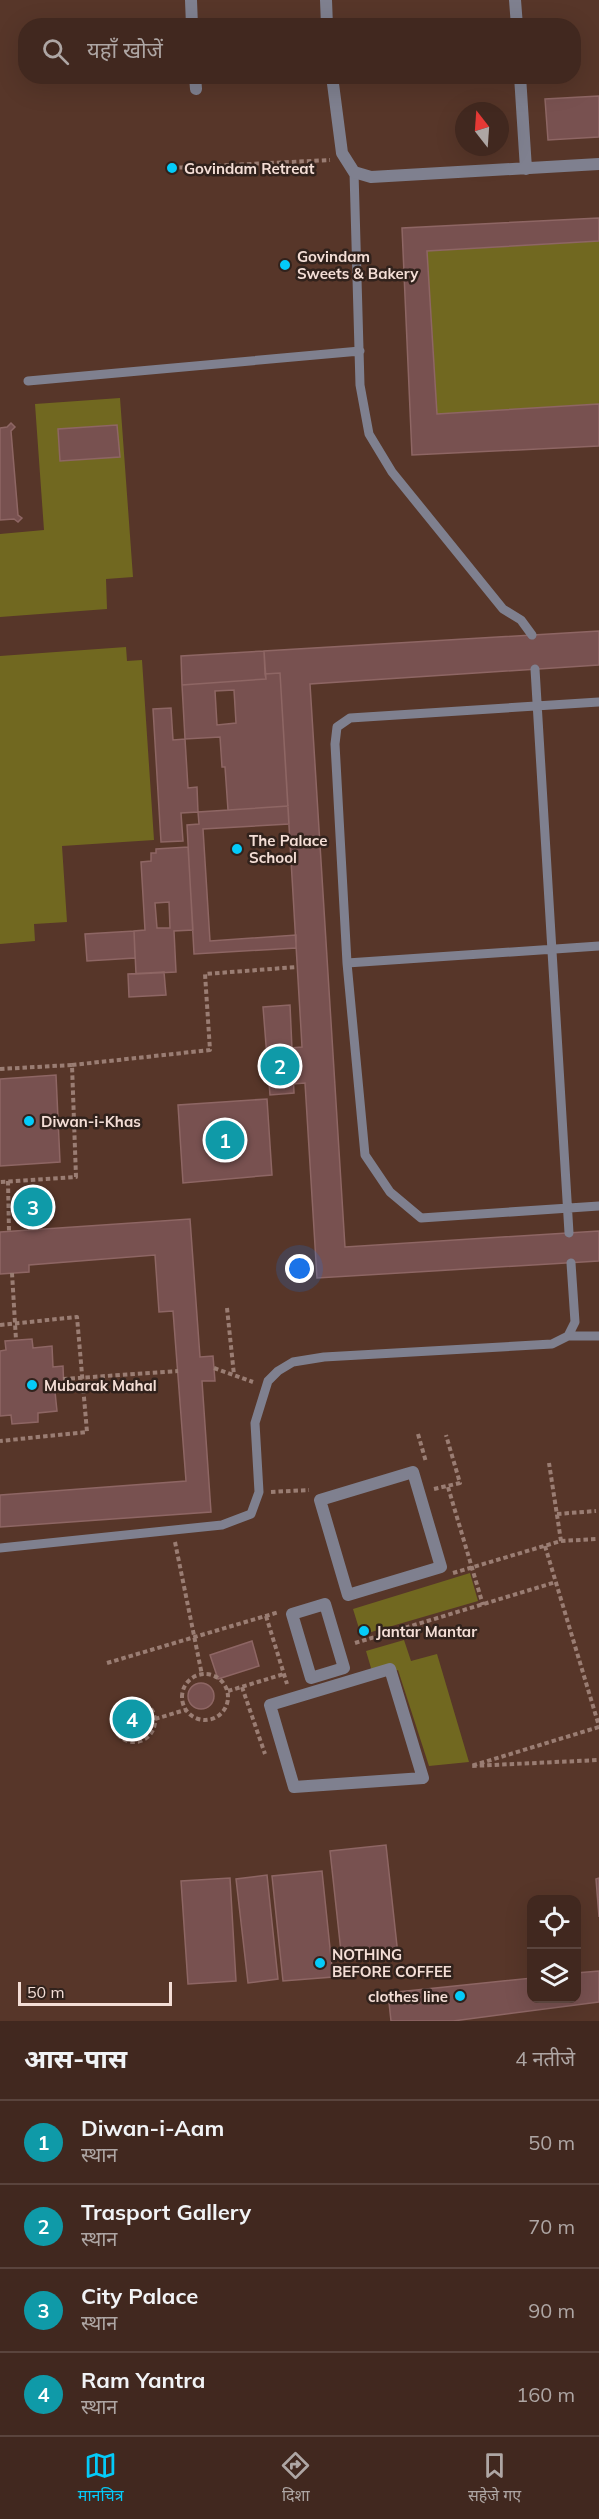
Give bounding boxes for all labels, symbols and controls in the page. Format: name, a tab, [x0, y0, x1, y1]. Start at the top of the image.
search box	[18, 18, 581, 84]
icon: search	[39, 35, 72, 68]
text: यहाँ खोजें	[87, 36, 163, 64]
north arrow	[455, 102, 509, 156]
place label: Govindam Retreat	[184, 159, 315, 178]
marker: Govindam Retreat	[165, 161, 179, 175]
place label: Govindam Sweets & Bakery	[297, 247, 419, 283]
marker: Govindam Sweets & Bakery	[278, 258, 292, 272]
place label: The Palace School	[249, 831, 327, 867]
marker: The Palace School	[230, 842, 244, 856]
pin: 2	[260, 1044, 300, 1088]
place label: Diwan-i-Khas	[41, 1112, 141, 1131]
marker: Diwan-i-Khas	[22, 1114, 36, 1128]
pin: 1	[206, 1118, 244, 1162]
pin: 3	[14, 1184, 52, 1230]
your location	[285, 1254, 314, 1283]
place label: Mubarak Mahal	[44, 1376, 157, 1395]
marker: Mubarak Mahal	[25, 1378, 39, 1392]
place label: Jantar Mantar	[376, 1622, 477, 1641]
marker: Jantar Mantar	[357, 1624, 371, 1638]
pin: 4	[112, 1696, 152, 1742]
map controls	[527, 1895, 581, 2003]
button: locate	[527, 1895, 581, 1949]
place label: NOTHING BEFORE COFFEE	[332, 1945, 452, 1981]
button: layers	[527, 1949, 581, 2003]
marker: NOTHING BEFORE COFFEE	[313, 1956, 327, 1970]
scale bar	[18, 1979, 172, 2006]
text: 50 m	[27, 1982, 64, 2002]
place label: clothes line	[368, 1987, 448, 2006]
marker: clothes line	[453, 1989, 467, 2003]
text: आस-पास	[24, 2042, 127, 2075]
text: 4 नतीजे	[515, 2046, 575, 2071]
text: Diwan-i-Aam	[81, 2114, 224, 2142]
text: 1	[38, 2130, 50, 2155]
text: 50 m	[528, 2130, 575, 2155]
text: स्थान	[81, 2142, 117, 2167]
text: Trasport Gallery	[81, 2198, 251, 2226]
text: 2	[38, 2214, 50, 2239]
text: 70 m	[528, 2214, 575, 2239]
text: स्थान	[81, 2226, 117, 2251]
text: City Palace	[81, 2282, 198, 2310]
text: 3	[38, 2298, 50, 2323]
text: 90 m	[528, 2298, 575, 2323]
text: स्थान	[81, 2310, 117, 2335]
text: Ram Yantra	[81, 2366, 205, 2394]
text: 4	[38, 2382, 50, 2407]
text: 160 m	[516, 2382, 575, 2407]
text: स्थान	[81, 2394, 117, 2419]
tab: मानचित्र	[78, 2449, 124, 2508]
tab: दिशा	[279, 2449, 312, 2508]
tab: सहेजे गए	[468, 2449, 521, 2508]

